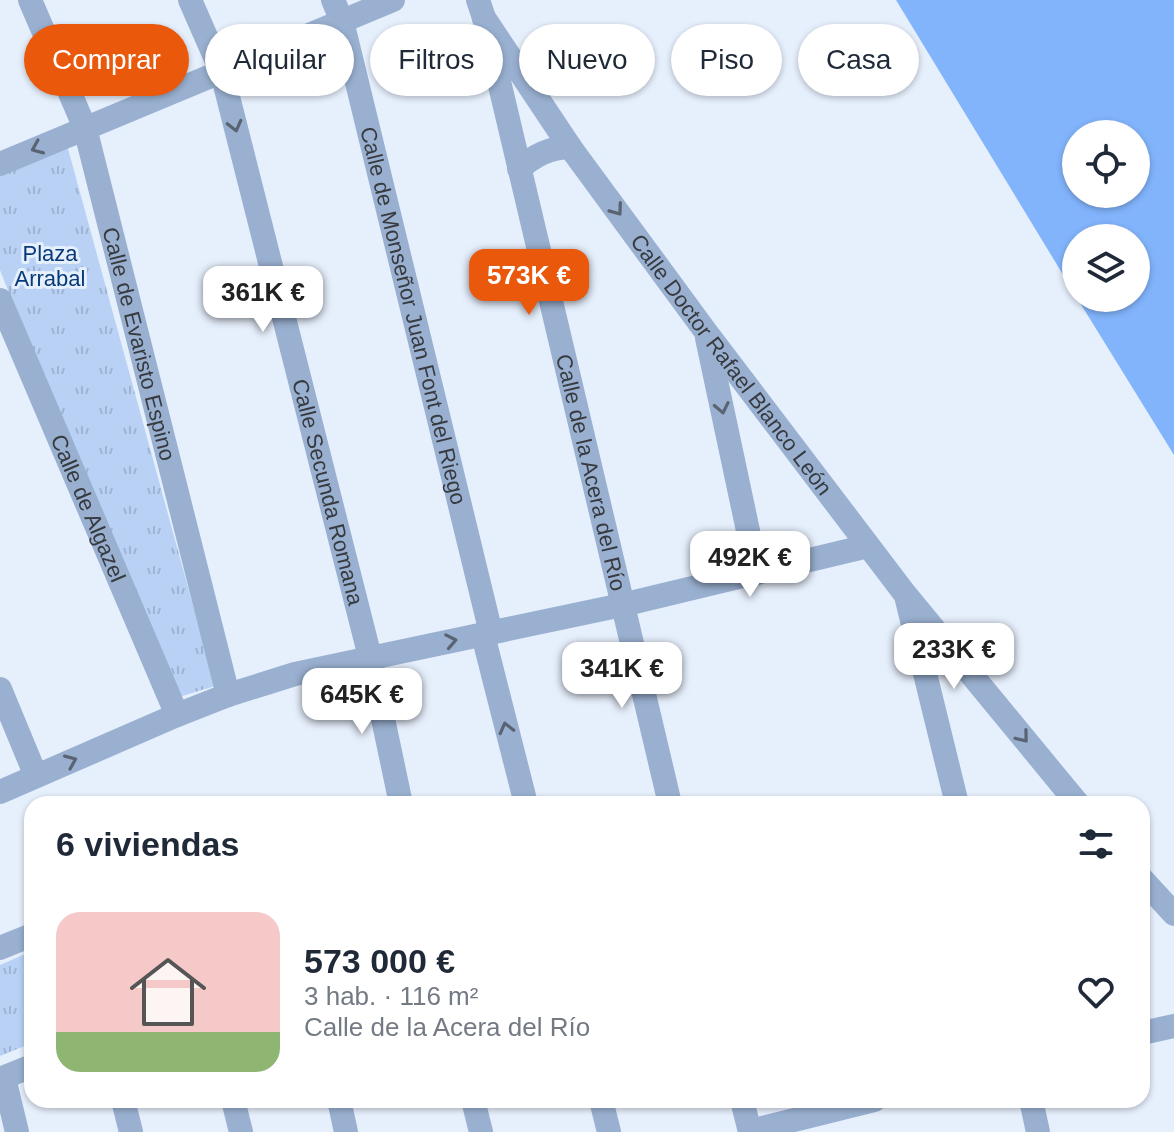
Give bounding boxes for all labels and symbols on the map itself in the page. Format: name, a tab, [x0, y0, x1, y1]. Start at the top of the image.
one-way arrow	[226, 118, 243, 132]
street label: Calle de Monseñor Juan Font del Riego	[355, 124, 471, 507]
one-way arrow	[30, 139, 45, 155]
one-way arrow	[607, 201, 621, 216]
street label: Calle de Evaristo Espino	[98, 225, 180, 463]
street label: Calle Doctor Rafael Blanco León	[625, 229, 837, 500]
park label: Plaza Arrabal	[15, 241, 85, 291]
pin: 573K €	[464, 249, 594, 317]
pin: 361K €	[198, 266, 328, 334]
street label: Calle de la Acera del Río	[551, 352, 631, 593]
street label: Calle Secunda Romana	[287, 376, 369, 609]
one-way arrow	[713, 401, 730, 414]
street label: Calle de Algazel	[46, 431, 131, 586]
pin: 492K €	[685, 531, 815, 599]
pin: 233K €	[889, 623, 1019, 691]
one-way arrow	[445, 634, 458, 651]
pin: 341K €	[557, 642, 687, 710]
pin: 645K €	[297, 668, 427, 736]
one-way arrow	[499, 722, 516, 736]
one-way arrow	[1013, 728, 1028, 743]
one-way arrow	[63, 754, 77, 770]

